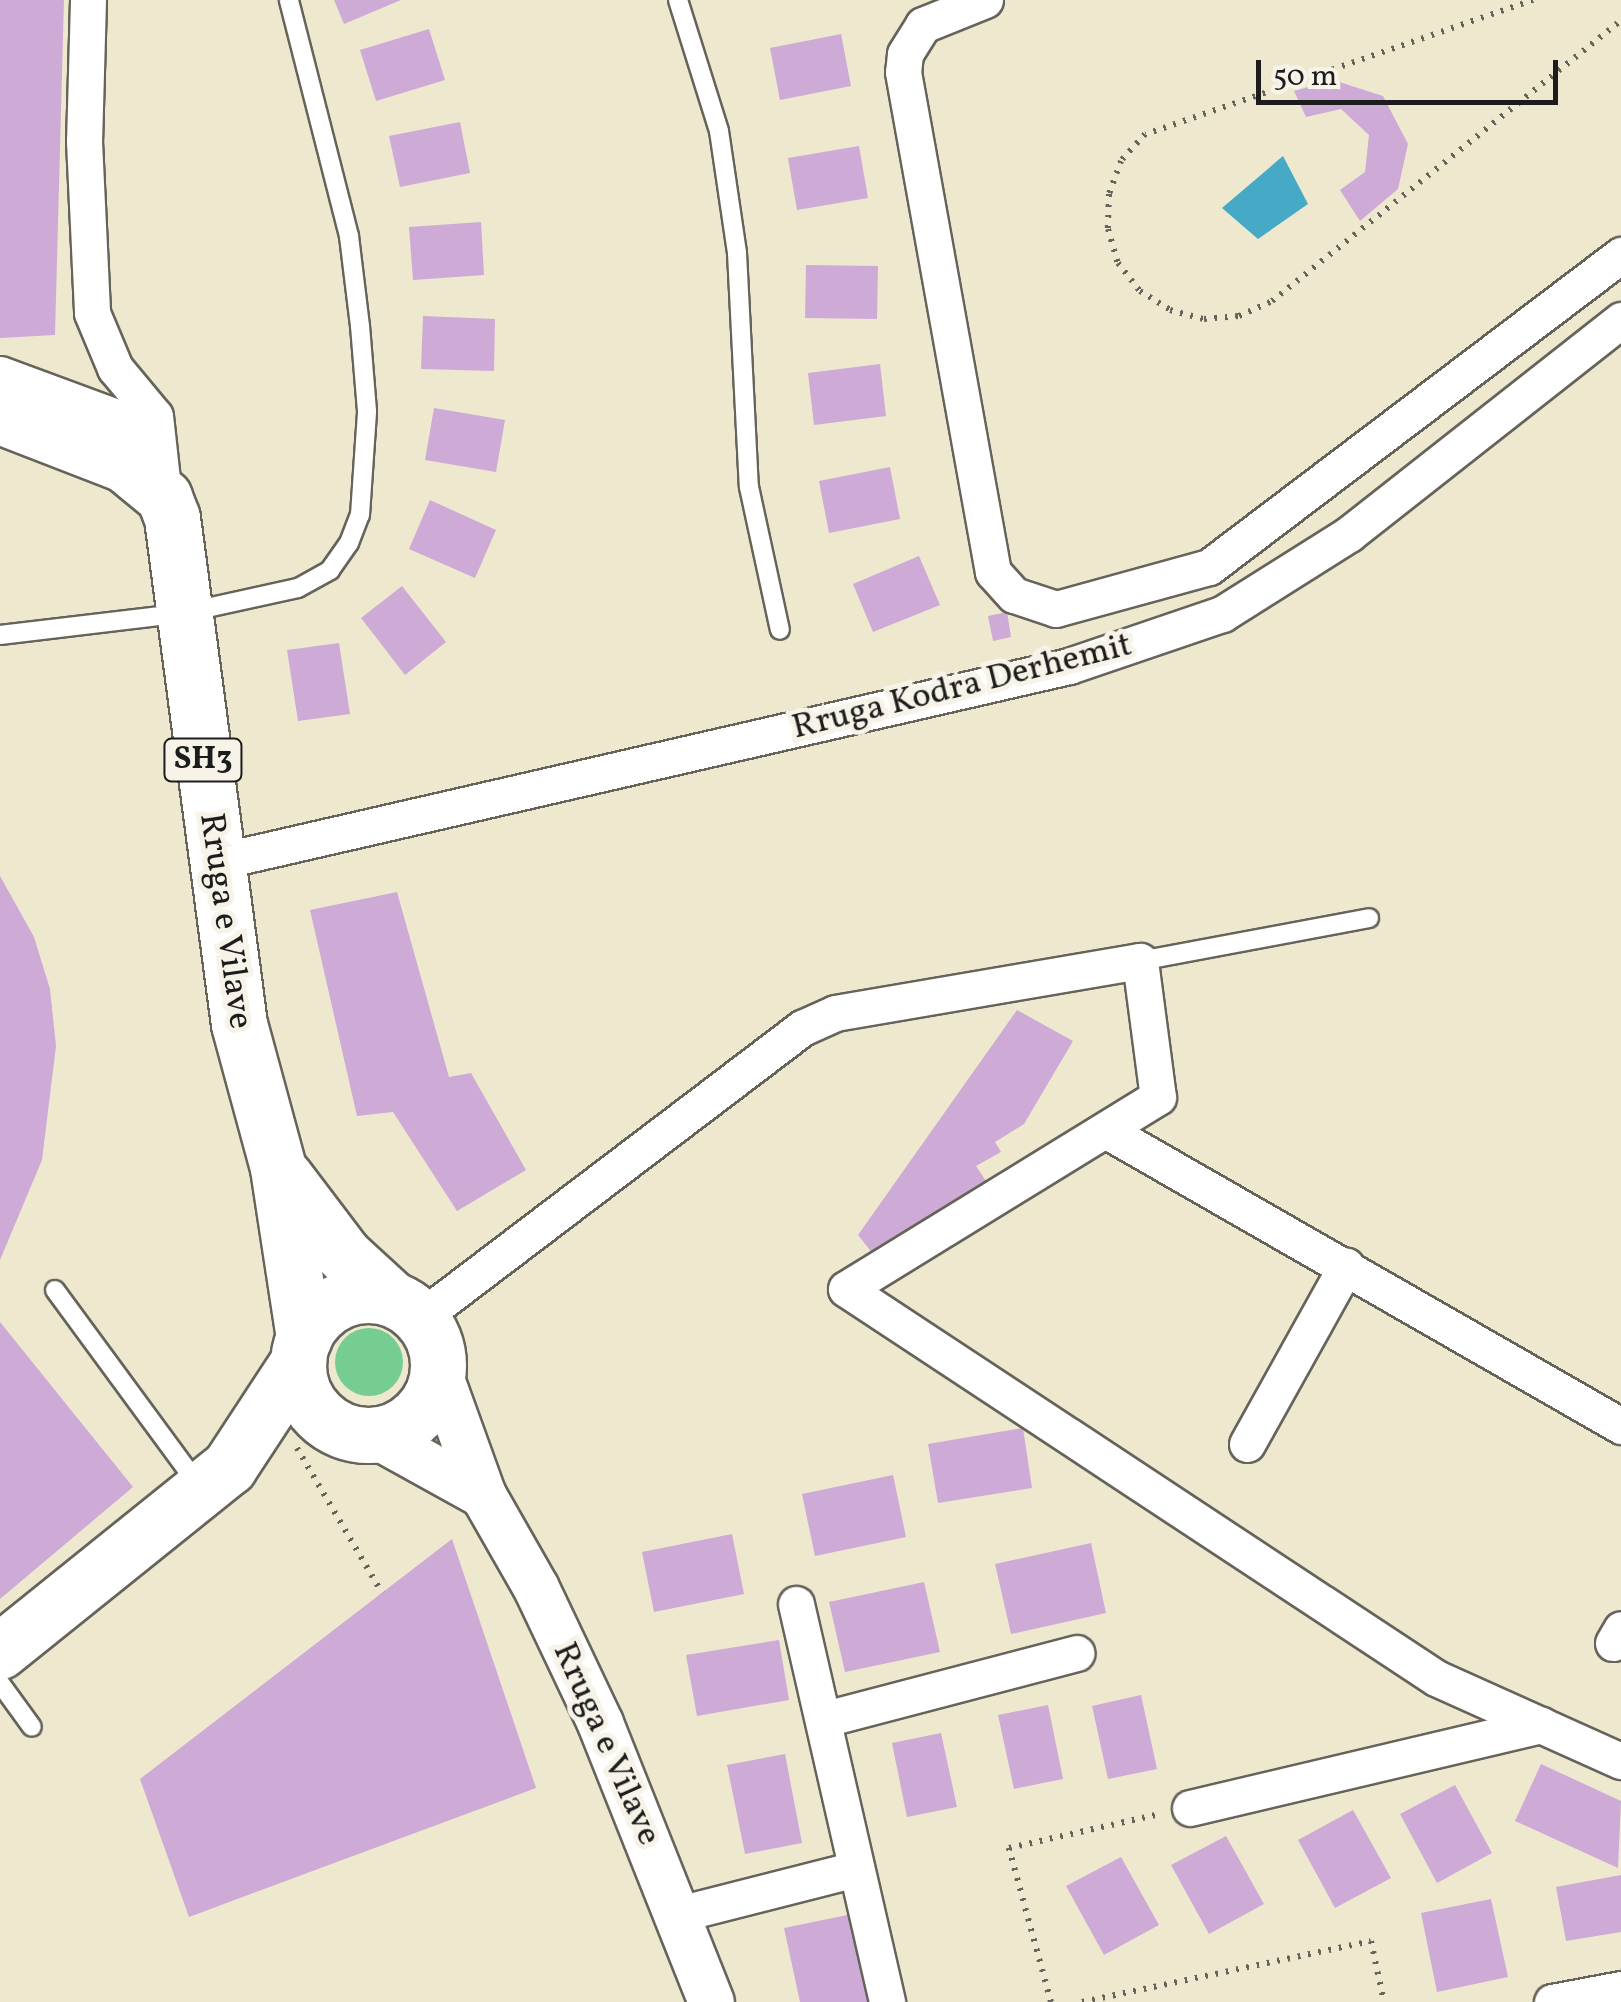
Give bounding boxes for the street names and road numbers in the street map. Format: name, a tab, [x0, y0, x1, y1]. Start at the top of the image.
street label: Rruga Kodra Derhemit	[788, 624, 1136, 750]
road number: SH3	[163, 733, 243, 787]
street label: Rruga e Vilave	[189, 810, 261, 1032]
street label: Rruga e Vilave	[542, 1636, 670, 1852]

